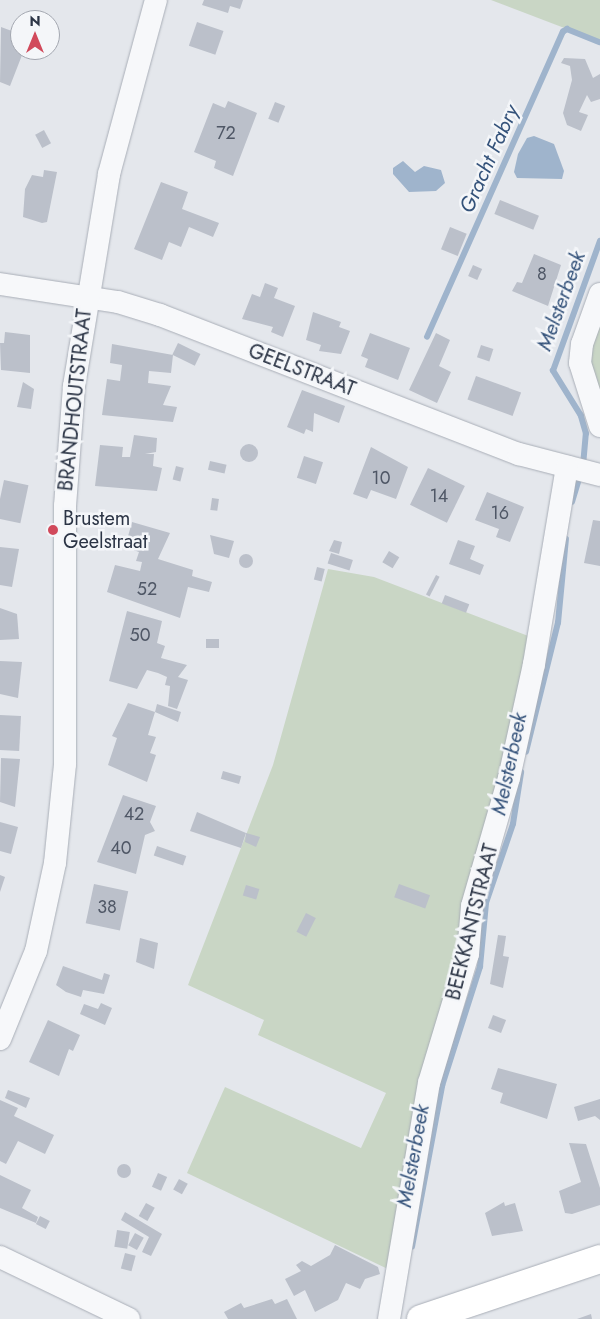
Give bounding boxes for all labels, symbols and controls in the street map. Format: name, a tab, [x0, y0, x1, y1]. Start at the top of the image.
north arrow	[10, 10, 60, 60]
text: N	[29, 11, 41, 31]
water label: Gracht Fabry	[454, 101, 524, 217]
house number: 72	[216, 122, 236, 144]
water label: Melsterbeek	[531, 248, 591, 354]
house number: 8	[537, 263, 547, 285]
street label: BRANDHOUTSTRAAT	[54, 308, 96, 492]
street label: GEELSTRAAT	[245, 339, 359, 401]
house number: 10	[372, 467, 390, 489]
house number: 14	[430, 485, 448, 507]
house number: 16	[491, 502, 509, 524]
place label: Brustem Geelstraat	[63, 506, 147, 553]
marker: Brustem Geelstraat	[47, 524, 59, 536]
house number: 52	[137, 578, 157, 600]
house number: 50	[130, 624, 150, 646]
water label: Melsterbeek	[486, 711, 532, 817]
house number: 42	[124, 803, 144, 825]
house number: 40	[110, 837, 132, 859]
street label: BEEKKANTSTRAAT	[441, 841, 503, 1003]
house number: 38	[97, 896, 117, 918]
water label: Melsterbeek	[392, 1103, 434, 1209]

